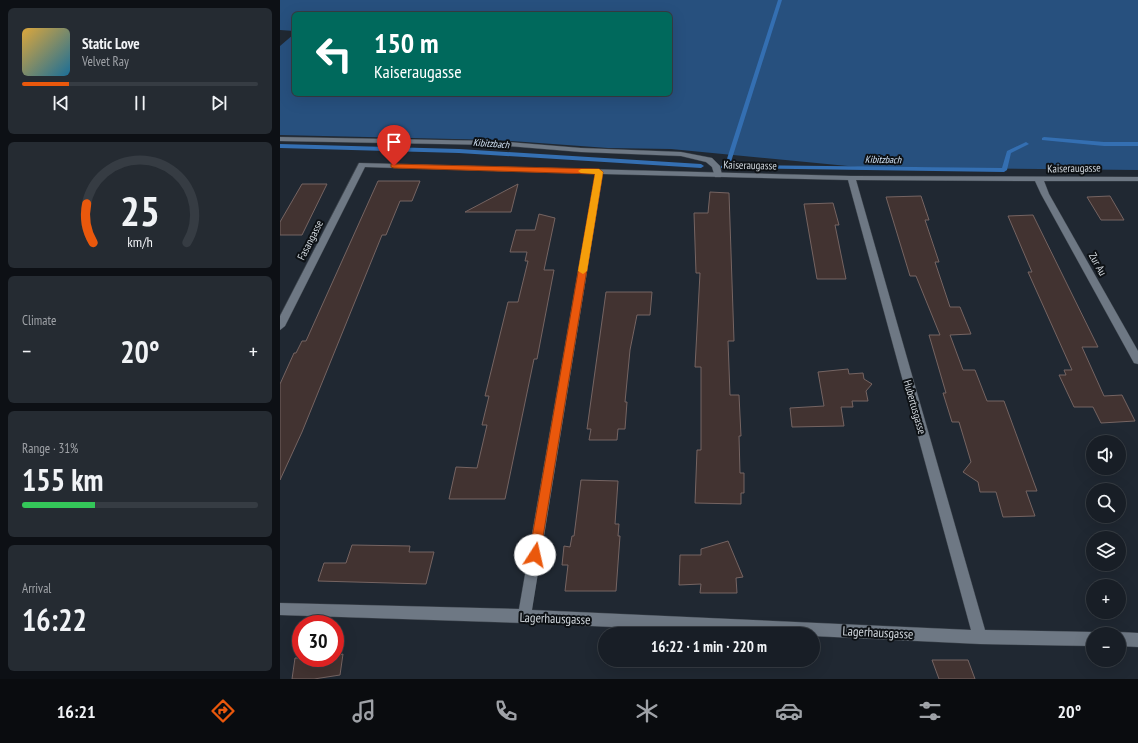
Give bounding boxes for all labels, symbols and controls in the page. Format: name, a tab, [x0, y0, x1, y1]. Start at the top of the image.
text: 150 m	[374, 24, 438, 61]
icon: left	[308, 28, 360, 80]
text: Static Love	[82, 34, 140, 53]
text: Velvet Ray	[82, 53, 129, 70]
text: Kaiseraugasse	[374, 60, 462, 83]
icon: previous	[50, 92, 72, 114]
icon: pause	[129, 92, 151, 114]
icon: next	[208, 92, 230, 114]
pin	[377, 125, 411, 166]
icon: arrive	[383, 131, 405, 153]
water label: Kibitzbach	[472, 136, 510, 151]
water label: Kibitzbach	[865, 153, 902, 166]
street label: Kaiseraugasse	[723, 158, 777, 172]
street label: Kaiseraugasse	[1047, 161, 1101, 175]
text: 25	[120, 184, 160, 237]
street label: Fasangasse	[294, 217, 326, 262]
text: km/h	[127, 232, 153, 251]
street label: Zur Au	[1086, 250, 1110, 278]
text: Climate	[22, 312, 56, 329]
text: 20°	[120, 332, 160, 371]
text: −	[22, 337, 31, 365]
text: +	[249, 337, 258, 365]
street label: Hubertusgasse	[901, 378, 930, 436]
map controls	[1086, 435, 1126, 667]
button: sound	[1086, 435, 1126, 475]
text: Range · 31%	[22, 440, 78, 457]
text: 155 km	[22, 460, 103, 499]
button: search	[1086, 483, 1126, 523]
button: layers	[1086, 531, 1126, 571]
position arrow	[514, 534, 556, 576]
button: +	[1086, 579, 1126, 619]
text: Arrival	[22, 580, 51, 597]
text: 16:22	[22, 600, 87, 639]
street label: Lagerhausgasse	[519, 609, 591, 628]
speed limit sign: 30	[292, 615, 344, 667]
street label: Lagerhausgasse	[842, 622, 914, 643]
button: −	[1086, 627, 1126, 667]
text: 16:22 · 1 min · 220 m	[651, 637, 767, 656]
icon: directions	[209, 697, 237, 725]
icon: music	[350, 697, 378, 725]
icon: phone	[492, 697, 520, 725]
icon: climate	[633, 697, 661, 725]
icon: car	[775, 697, 803, 725]
icon: filters	[916, 697, 944, 725]
text: 16:21	[57, 700, 96, 723]
text: 20°	[1057, 700, 1081, 723]

